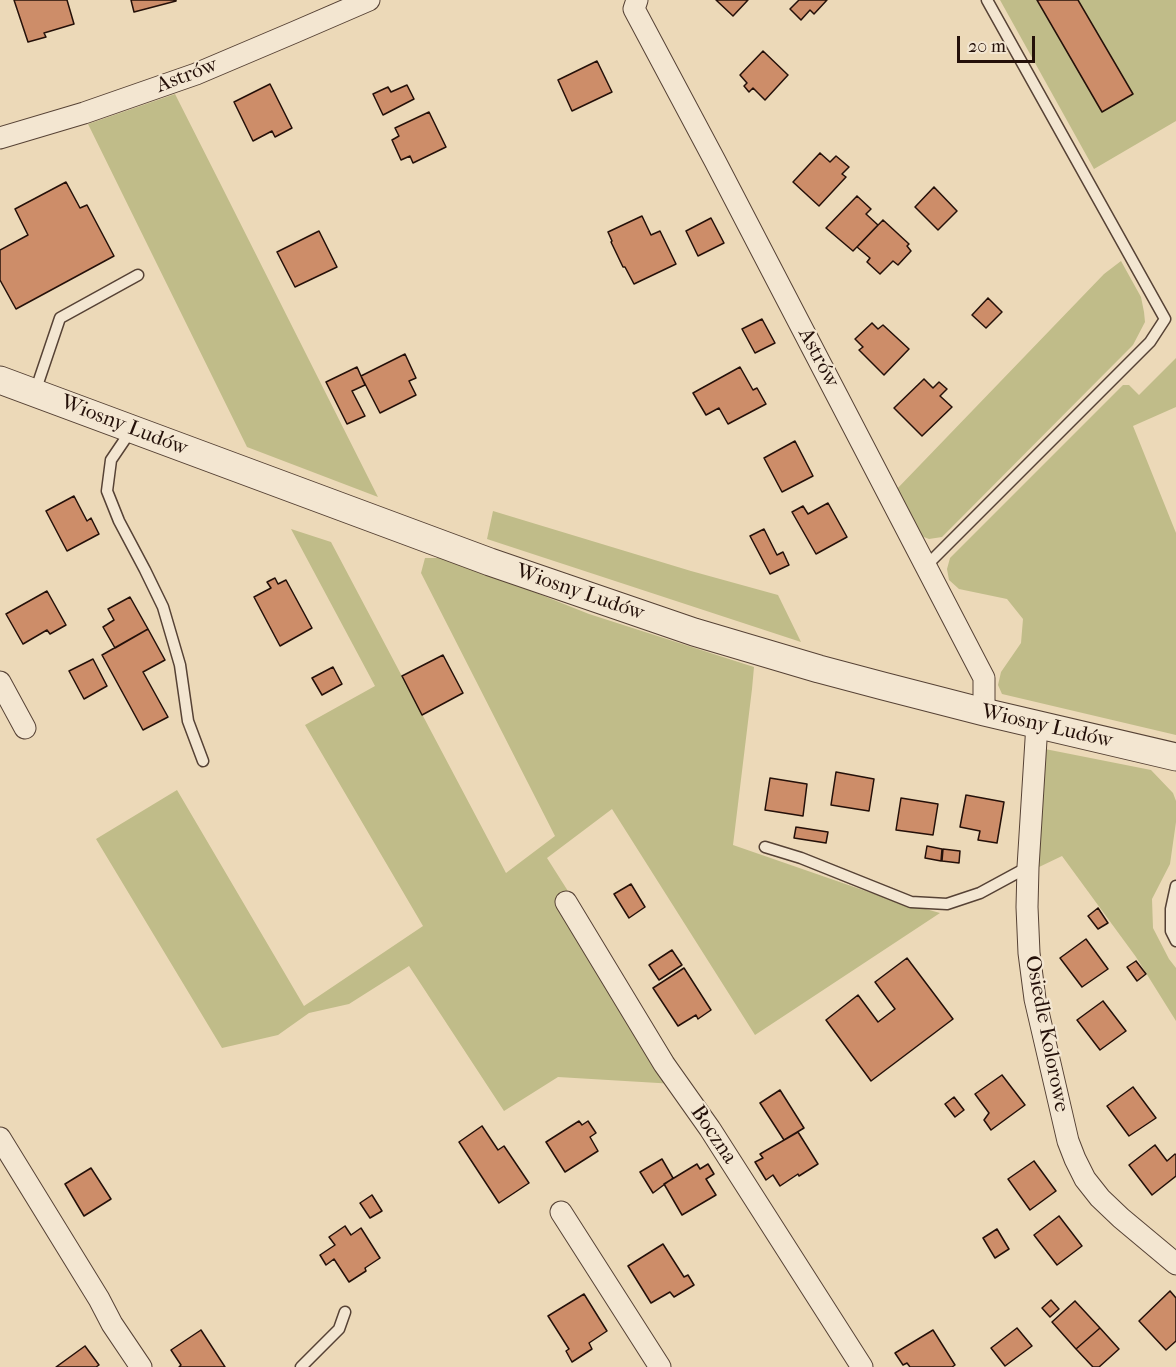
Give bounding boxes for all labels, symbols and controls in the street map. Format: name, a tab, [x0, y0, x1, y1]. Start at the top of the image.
scale bar	[960, 24, 1038, 62]
text: 20 m	[968, 36, 1006, 57]
street label: Astrów	[153, 53, 221, 99]
street label: Astrów	[792, 324, 844, 392]
street label: Wiosny Ludów	[57, 390, 191, 462]
street label: Wiosny Ludów	[513, 559, 647, 627]
street label: Wiosny Ludów	[979, 700, 1115, 754]
street label: Osiedle Kolorowe	[1018, 954, 1074, 1114]
street label: Boczna	[684, 1101, 742, 1169]

